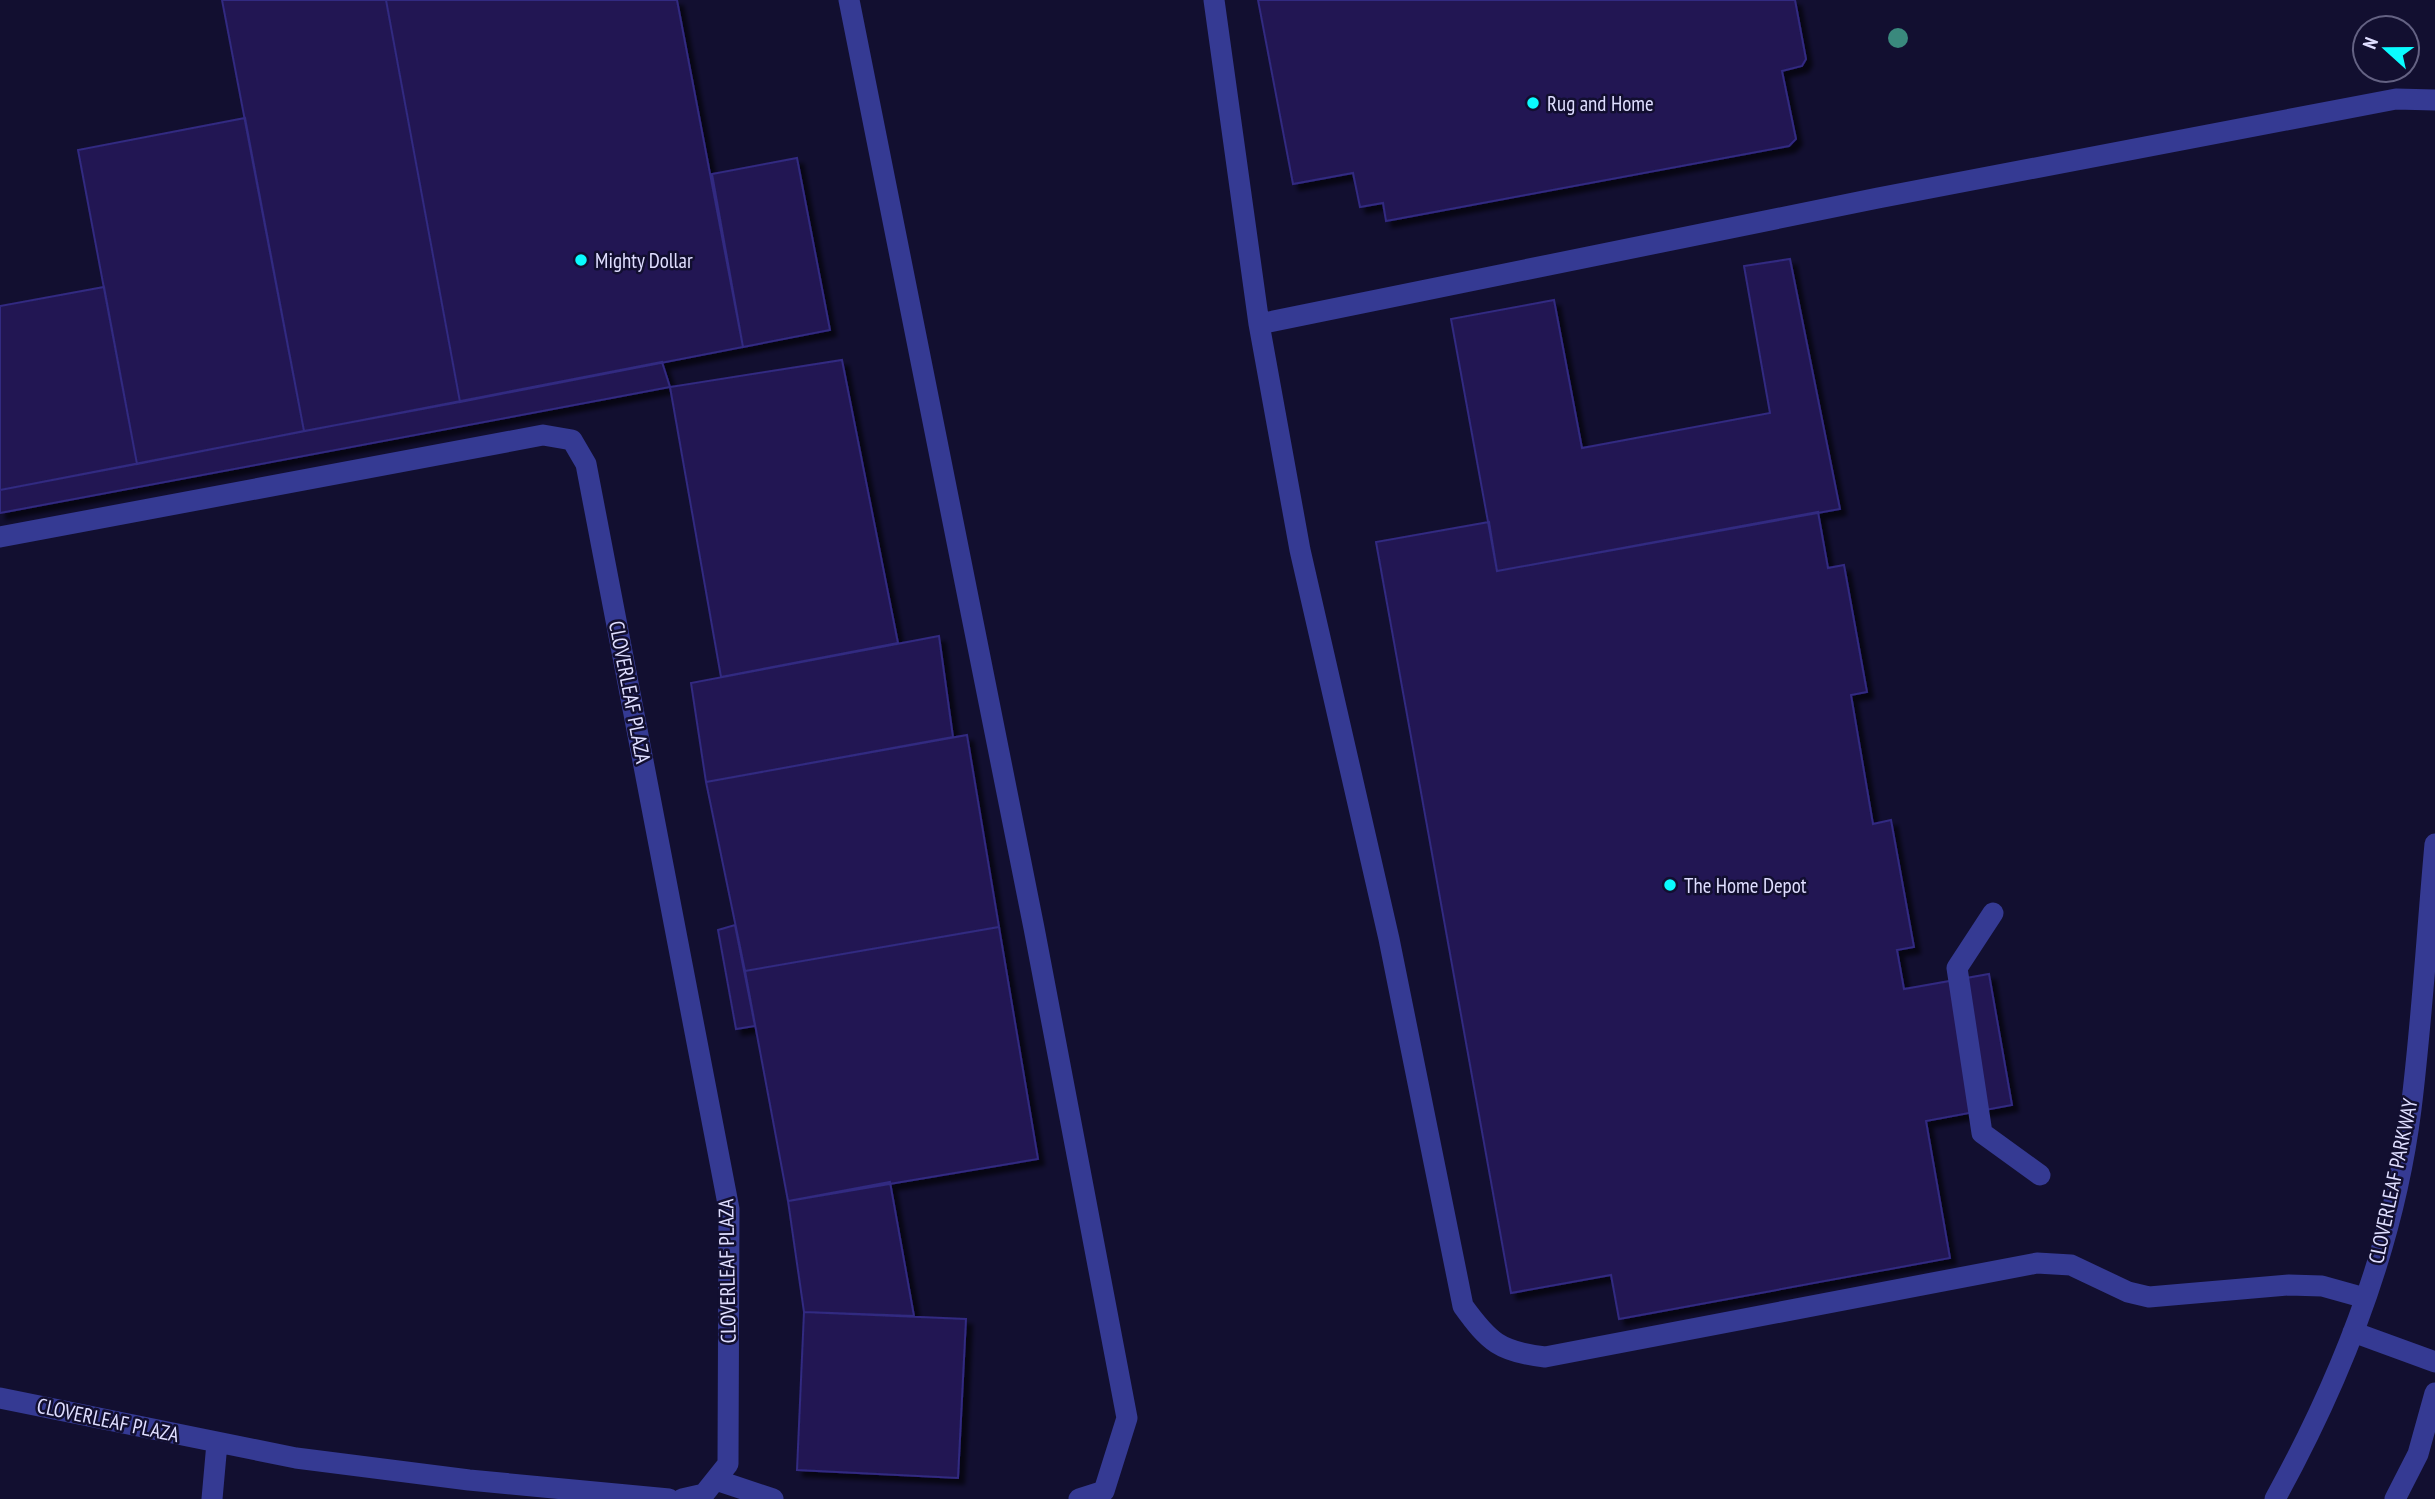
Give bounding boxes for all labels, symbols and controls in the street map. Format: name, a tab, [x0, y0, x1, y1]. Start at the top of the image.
north arrow	[2351, 14, 2421, 84]
text: N	[2357, 34, 2383, 52]
place label: Rug and Home	[1547, 90, 1654, 117]
marker: Rug and Home	[1525, 95, 1541, 111]
place label: Mighty Dollar	[595, 247, 693, 274]
marker: Mighty Dollar	[573, 252, 589, 268]
street label: CLOVERLEAF PLAZA	[603, 618, 657, 766]
place label: The Home Depot	[1684, 872, 1807, 899]
marker: The Home Depot	[1662, 877, 1678, 893]
street label: CLOVERLEAF PARKWAY	[2362, 1096, 2424, 1266]
street label: CLOVERLEAF PLAZA	[712, 1198, 742, 1344]
street label: CLOVERLEAF PLAZA	[34, 1392, 182, 1448]

